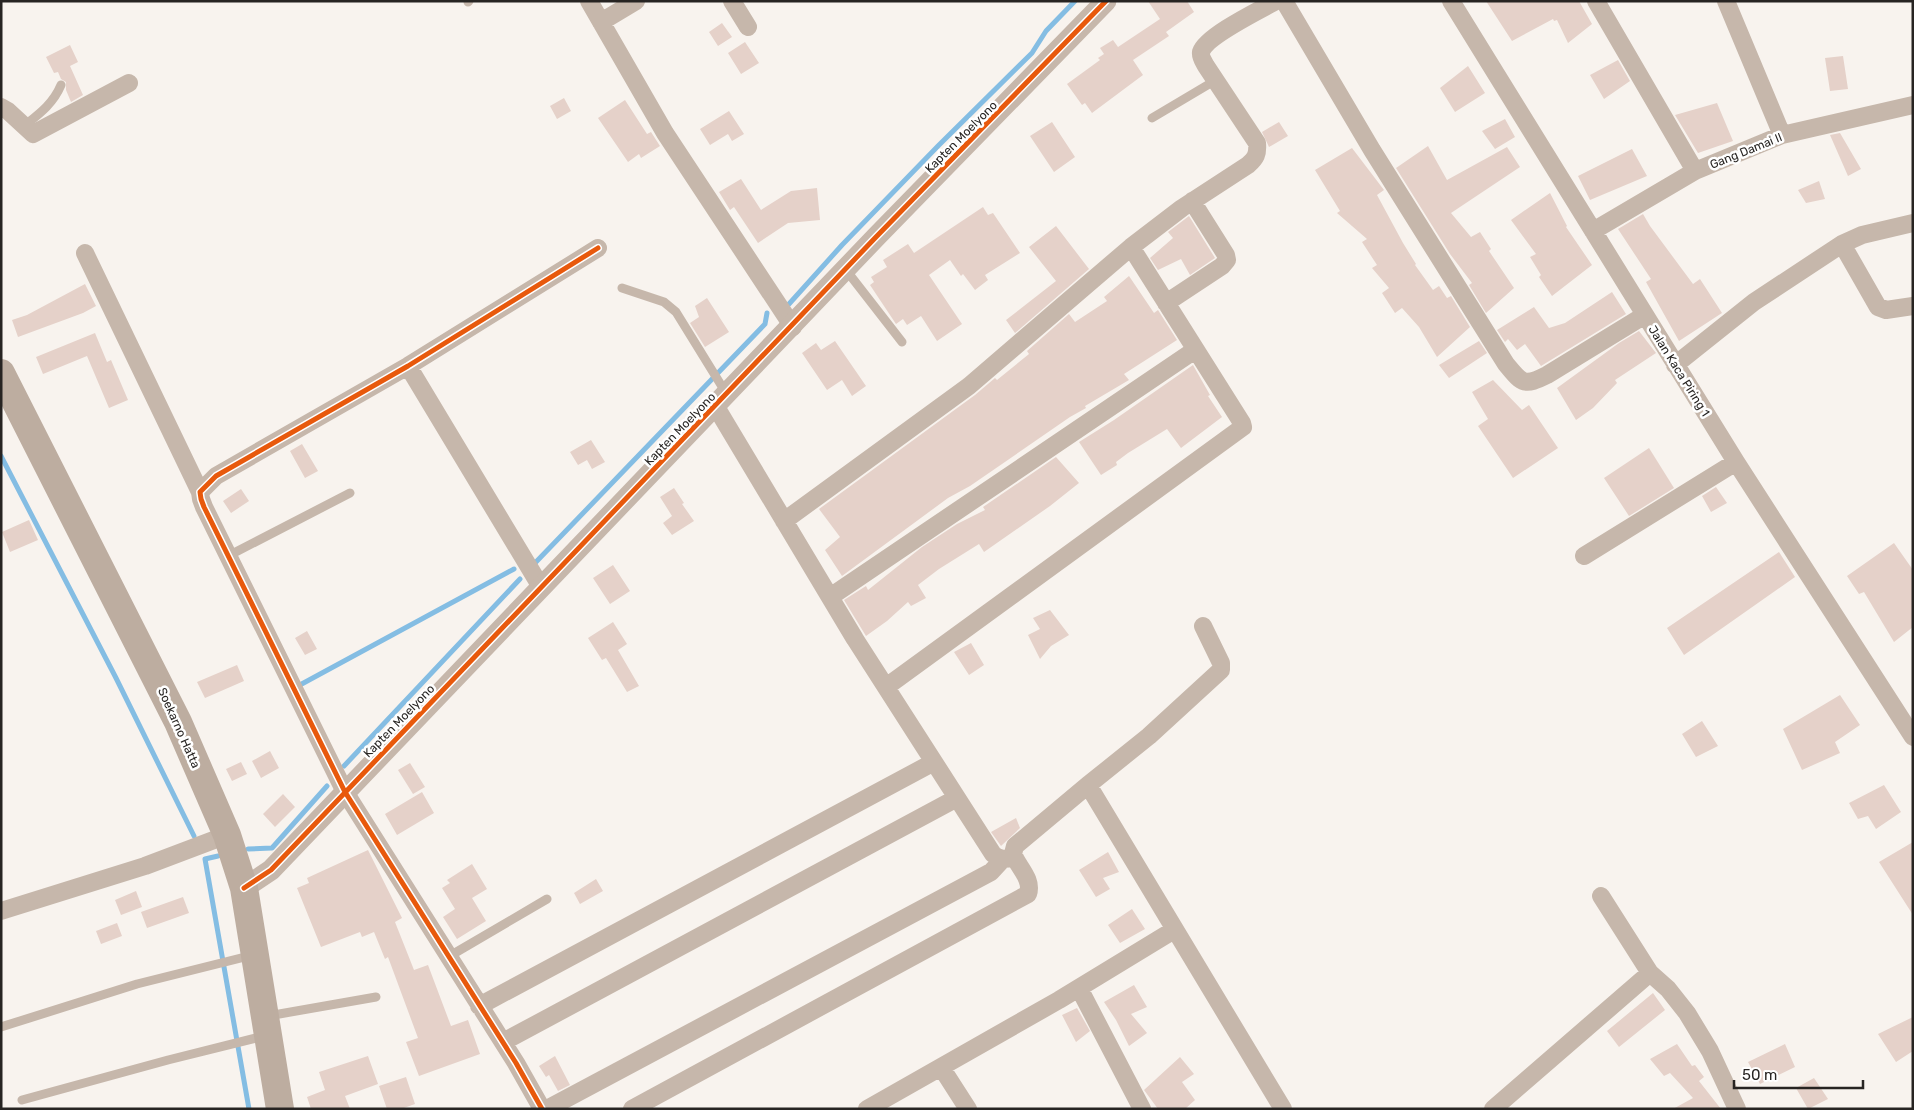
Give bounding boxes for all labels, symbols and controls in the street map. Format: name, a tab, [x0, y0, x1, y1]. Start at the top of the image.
street label: Kapten Moelyono	[922, 98, 1000, 176]
street label: Gang Damai II	[1708, 130, 1784, 172]
street label: Jalan Kaca Piring 1	[1645, 323, 1713, 419]
street label: Kapten Moelyono	[642, 390, 718, 468]
street label: Kapten Moelyono	[361, 682, 437, 760]
street label: Soekarno Hatta	[155, 686, 203, 770]
scale bar	[1734, 1058, 1863, 1090]
text: 50 m	[1742, 1066, 1777, 1084]

